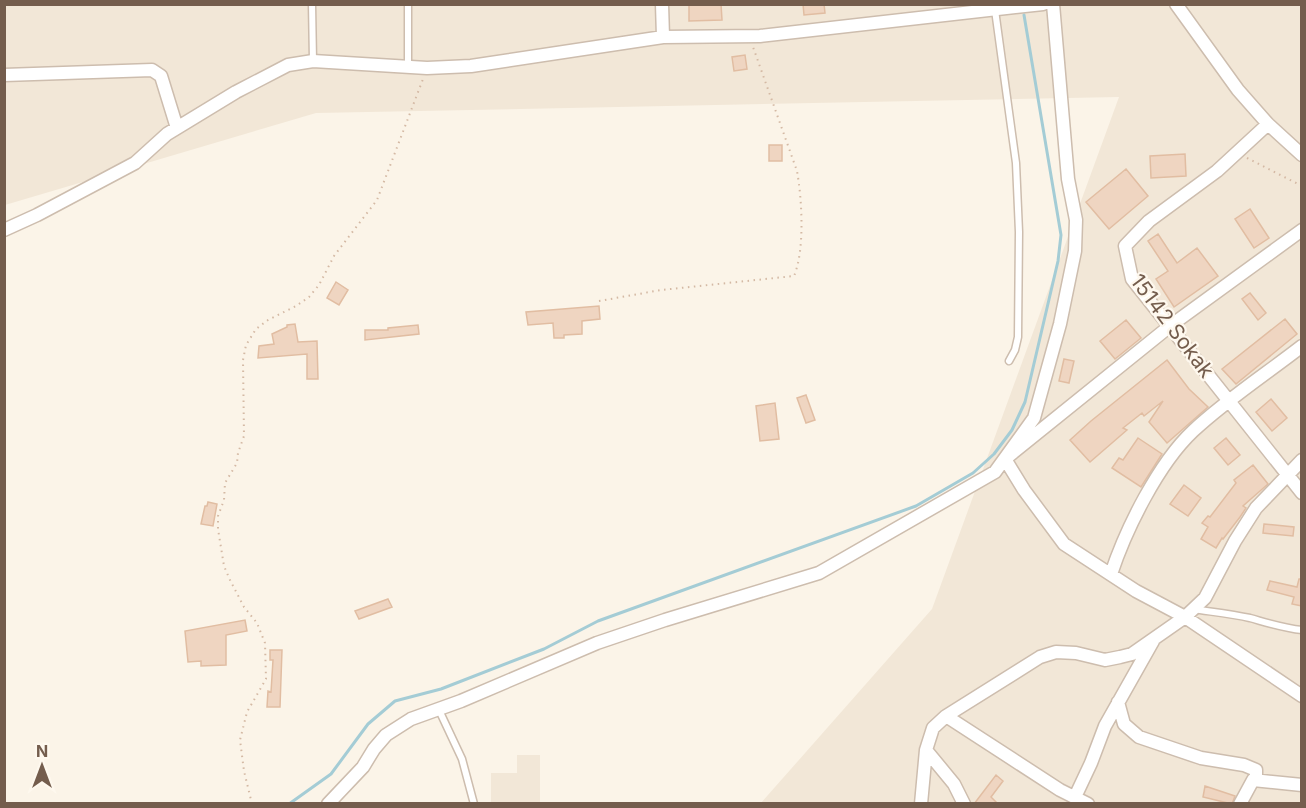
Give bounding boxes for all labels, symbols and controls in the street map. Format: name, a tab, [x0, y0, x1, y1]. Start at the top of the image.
street label: 15142 Sokak	[1125, 269, 1220, 383]
north arrow	[12, 736, 72, 796]
text: N	[36, 741, 48, 761]

